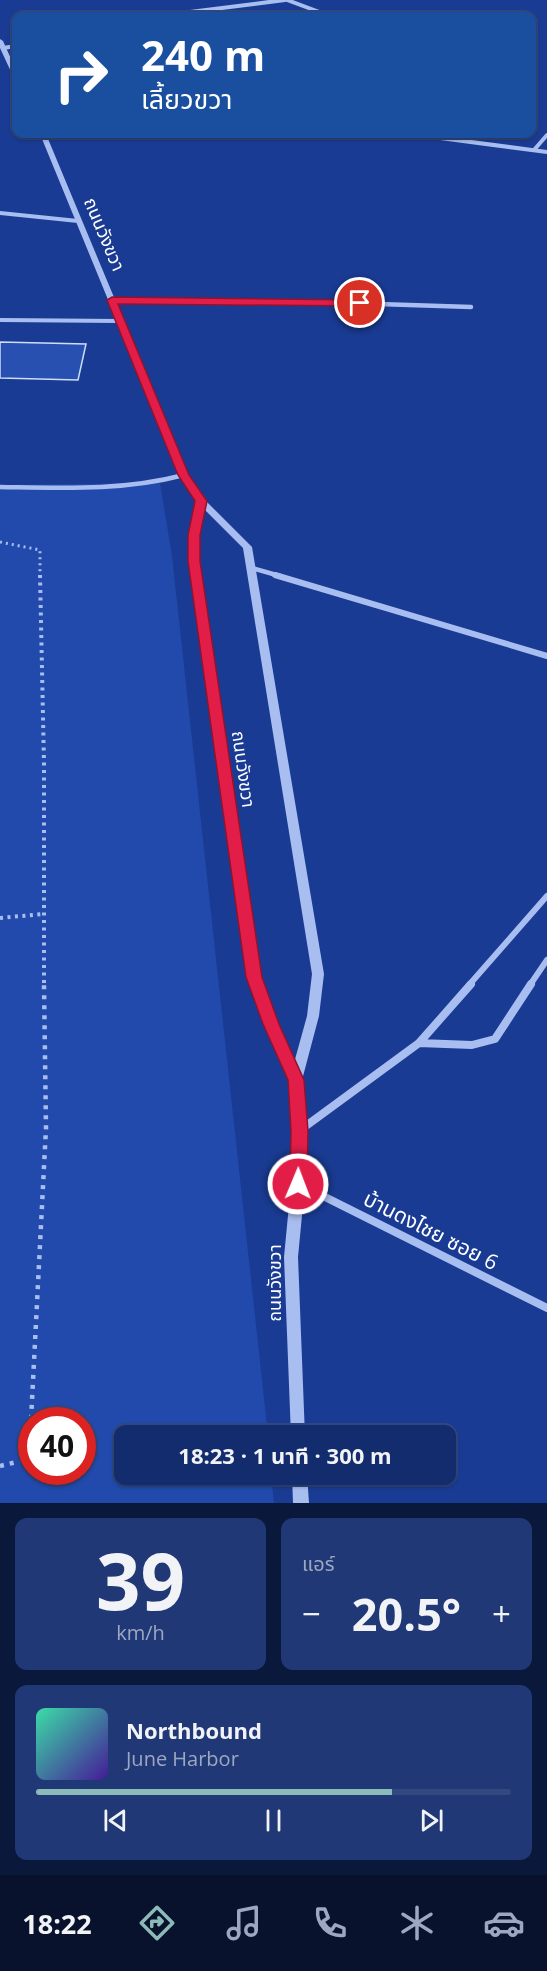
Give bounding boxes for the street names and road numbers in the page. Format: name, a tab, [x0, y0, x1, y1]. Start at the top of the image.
street label: ถนนวังขวา	[79, 194, 131, 274]
street label: ถนนวังขวา	[227, 729, 261, 809]
street label: บ้านดงไชย ซอย 6	[359, 1184, 503, 1276]
street label: ถนนวังขวา	[262, 1244, 286, 1322]

